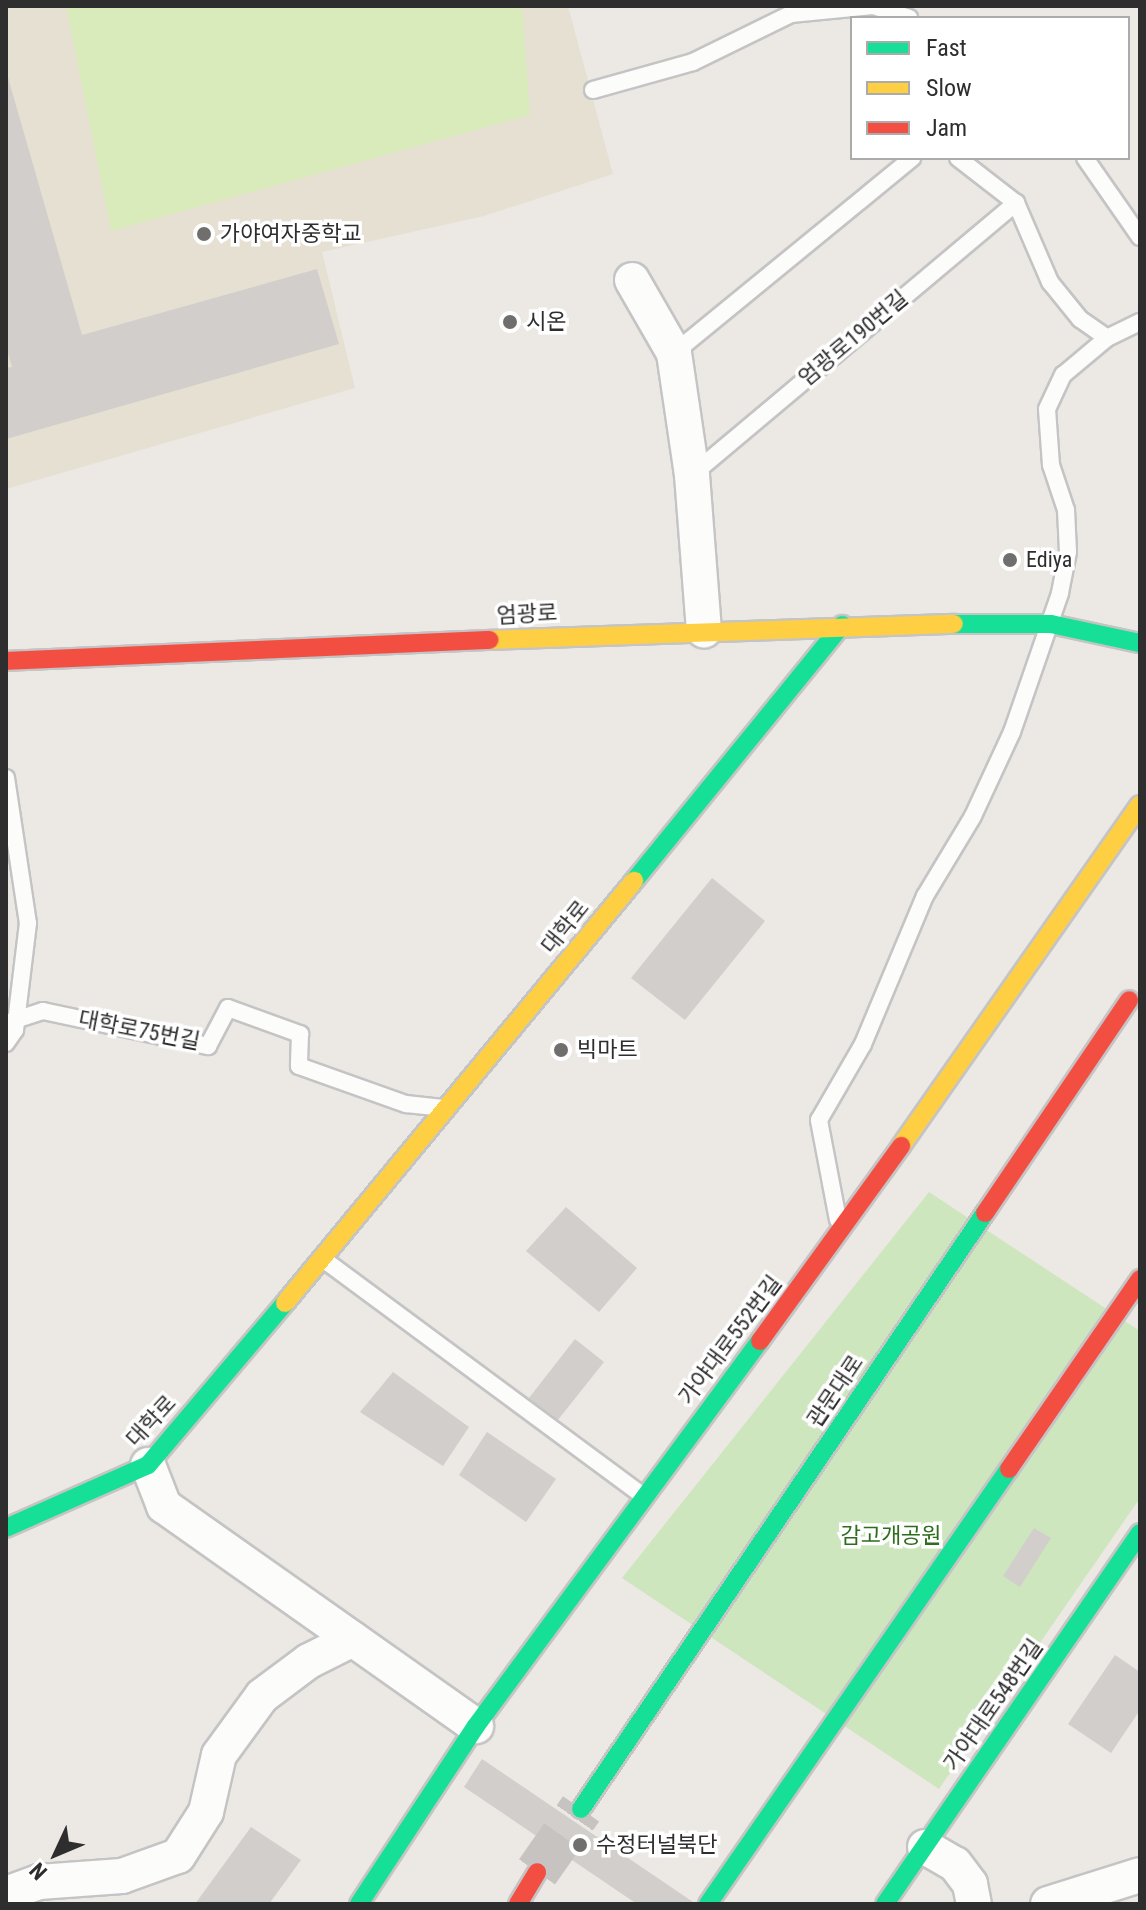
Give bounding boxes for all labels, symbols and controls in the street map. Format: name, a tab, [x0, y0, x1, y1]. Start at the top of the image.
legend	[850, 16, 1130, 160]
text: Fast	[926, 34, 967, 62]
text: Slow	[926, 74, 972, 102]
text: Jam	[926, 114, 967, 142]
place label: 가야여자중학교	[220, 221, 362, 247]
marker: 가야여자중학교	[195, 225, 213, 243]
street label: 엄광로190번길	[793, 285, 913, 391]
place label: 시온	[526, 309, 566, 335]
marker: 시온	[501, 313, 519, 331]
place label: Ediya	[1026, 547, 1072, 573]
marker: Ediya	[1001, 551, 1019, 569]
street label: 엄광로	[496, 599, 558, 629]
street label: 대학로	[536, 895, 594, 959]
street label: 대학로75번길	[76, 1005, 202, 1055]
place label: 빅마트	[577, 1037, 638, 1063]
marker: 빅마트	[552, 1041, 570, 1059]
street label: 가야대로552번길	[673, 1271, 787, 1409]
street label: 관문대로	[801, 1350, 869, 1432]
street label: 대학로	[121, 1390, 181, 1452]
park label: 감고개공원	[840, 1523, 942, 1549]
street label: 가야대로548번길	[938, 1634, 1048, 1776]
north arrow	[16, 1814, 96, 1894]
place label: 수정터널북단	[596, 1832, 717, 1858]
marker: 수정터널북단	[571, 1836, 589, 1854]
text: N	[25, 1857, 52, 1885]

